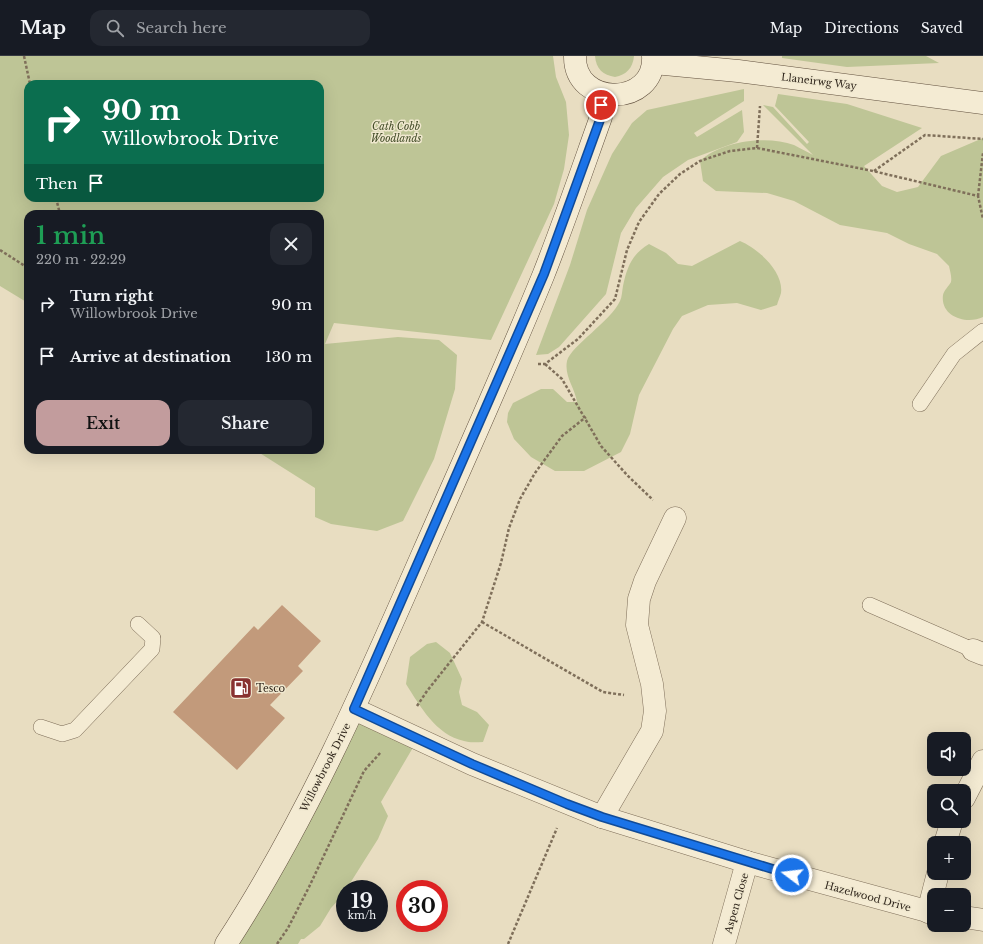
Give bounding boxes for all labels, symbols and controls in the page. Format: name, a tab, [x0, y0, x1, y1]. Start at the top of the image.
search box	[90, 10, 370, 46]
text: Map	[20, 16, 66, 39]
icon: search	[104, 17, 126, 39]
text: Search here	[136, 18, 227, 37]
text: Map	[770, 19, 802, 37]
text: Directions	[824, 19, 899, 37]
text: Saved	[921, 19, 963, 37]
street label: Llaneirwg Way	[780, 70, 858, 93]
pin	[584, 88, 618, 122]
text: 90 m	[102, 93, 180, 128]
icon: arrive	[590, 94, 612, 116]
icon: right	[36, 96, 88, 148]
park label: Cath Cobb Woodlands	[371, 120, 422, 145]
text: Willowbrook Drive	[102, 128, 279, 150]
icon: arrive	[85, 172, 107, 194]
text: Then	[36, 174, 77, 193]
text: 1 min	[36, 221, 105, 250]
button: close	[270, 223, 312, 265]
text: 220 m · 22:29	[36, 251, 126, 268]
text: Turn right	[70, 286, 153, 305]
icon: right	[36, 293, 58, 315]
text: 90 m	[271, 295, 312, 314]
text: Willowbrook Drive	[70, 305, 198, 322]
icon: arrive	[36, 345, 58, 367]
text: Arrive at destination	[70, 347, 231, 366]
text: 130 m	[265, 347, 312, 366]
button: Exit	[36, 400, 170, 446]
button: Share	[178, 400, 312, 446]
fuel station icon: Tesco	[228, 675, 254, 701]
place label: Tesco	[256, 682, 286, 695]
street label: Willowbrook Drive	[297, 720, 354, 815]
map controls	[927, 732, 971, 932]
button: sound	[927, 732, 971, 776]
button: search	[927, 784, 971, 828]
button: +	[927, 836, 971, 880]
position arrow	[771, 854, 813, 896]
street label: Aspen Close	[721, 871, 751, 936]
street label: Hazelwood Drive	[823, 879, 913, 914]
speed limit sign: 30	[396, 880, 448, 932]
button: −	[927, 888, 971, 932]
text: 19	[351, 889, 373, 913]
text: km/h	[348, 909, 376, 922]

